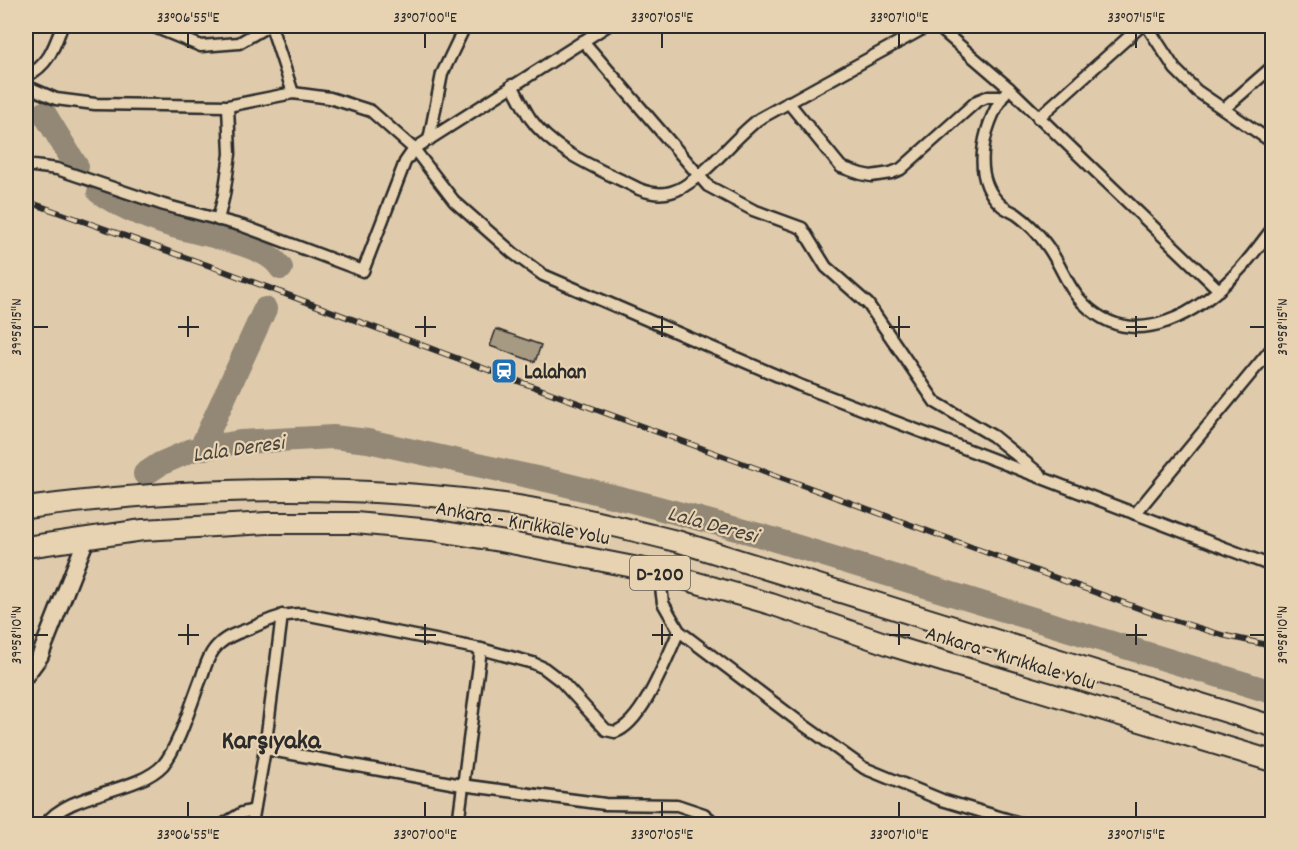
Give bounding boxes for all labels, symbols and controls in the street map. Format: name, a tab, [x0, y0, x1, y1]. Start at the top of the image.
text: 33°06'55"E	[157, 8, 220, 30]
text: 33°07'00"E	[393, 8, 457, 30]
text: 33°07'05"E	[631, 8, 693, 30]
text: 33°07'10"E	[870, 8, 928, 30]
text: 33°07'15"E	[1107, 8, 1165, 30]
text: 39°58'15"N	[7, 298, 29, 356]
text: 39°58'15"N	[1273, 298, 1295, 356]
station icon: Lalahan	[489, 356, 519, 386]
place label: Lalahan	[524, 359, 587, 389]
water label: Lala Deresi	[191, 428, 289, 472]
street label: Ankara - Kırıkkale Yolu	[433, 495, 612, 555]
water label: Lala Deresi	[664, 499, 763, 554]
road number: D-200	[630, 556, 690, 590]
text: 39°58'10"N	[7, 606, 29, 664]
text: 39°58'10"N	[1273, 606, 1295, 664]
street label: Ankara - Kırıkkale Yolu	[921, 620, 1099, 700]
district label: Karşıyaka	[221, 723, 322, 762]
text: 33°06'55"E	[157, 825, 220, 847]
text: 33°07'00"E	[393, 825, 457, 847]
text: 33°07'05"E	[631, 825, 693, 847]
text: 33°07'10"E	[870, 825, 928, 847]
text: 33°07'15"E	[1107, 825, 1165, 847]

